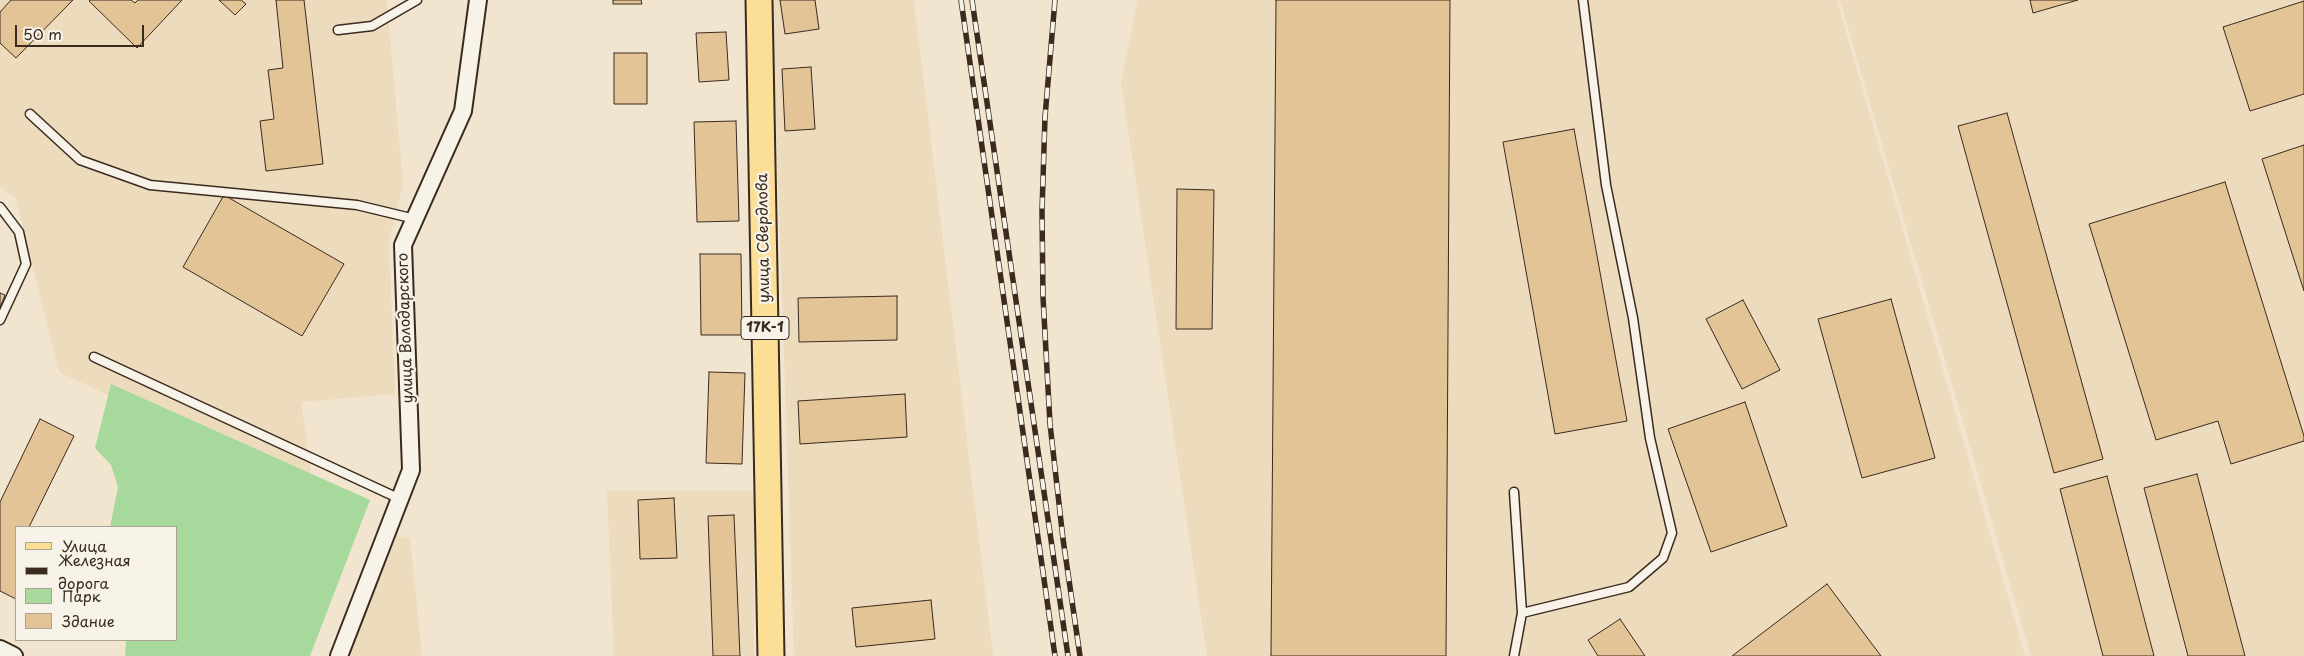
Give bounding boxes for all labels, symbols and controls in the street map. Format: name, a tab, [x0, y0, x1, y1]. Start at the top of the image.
scale bar	[18, 15, 146, 47]
text: 50 m	[23, 22, 62, 45]
street label: улица Свердлова	[754, 173, 774, 303]
street label: улица Володарского	[394, 252, 418, 404]
road number: 17К-1	[741, 316, 789, 339]
legend	[15, 526, 178, 641]
text: Улица	[62, 534, 107, 557]
text: Железная дорога	[58, 548, 131, 594]
text: Парк	[62, 584, 101, 607]
text: Здание	[62, 609, 115, 632]

